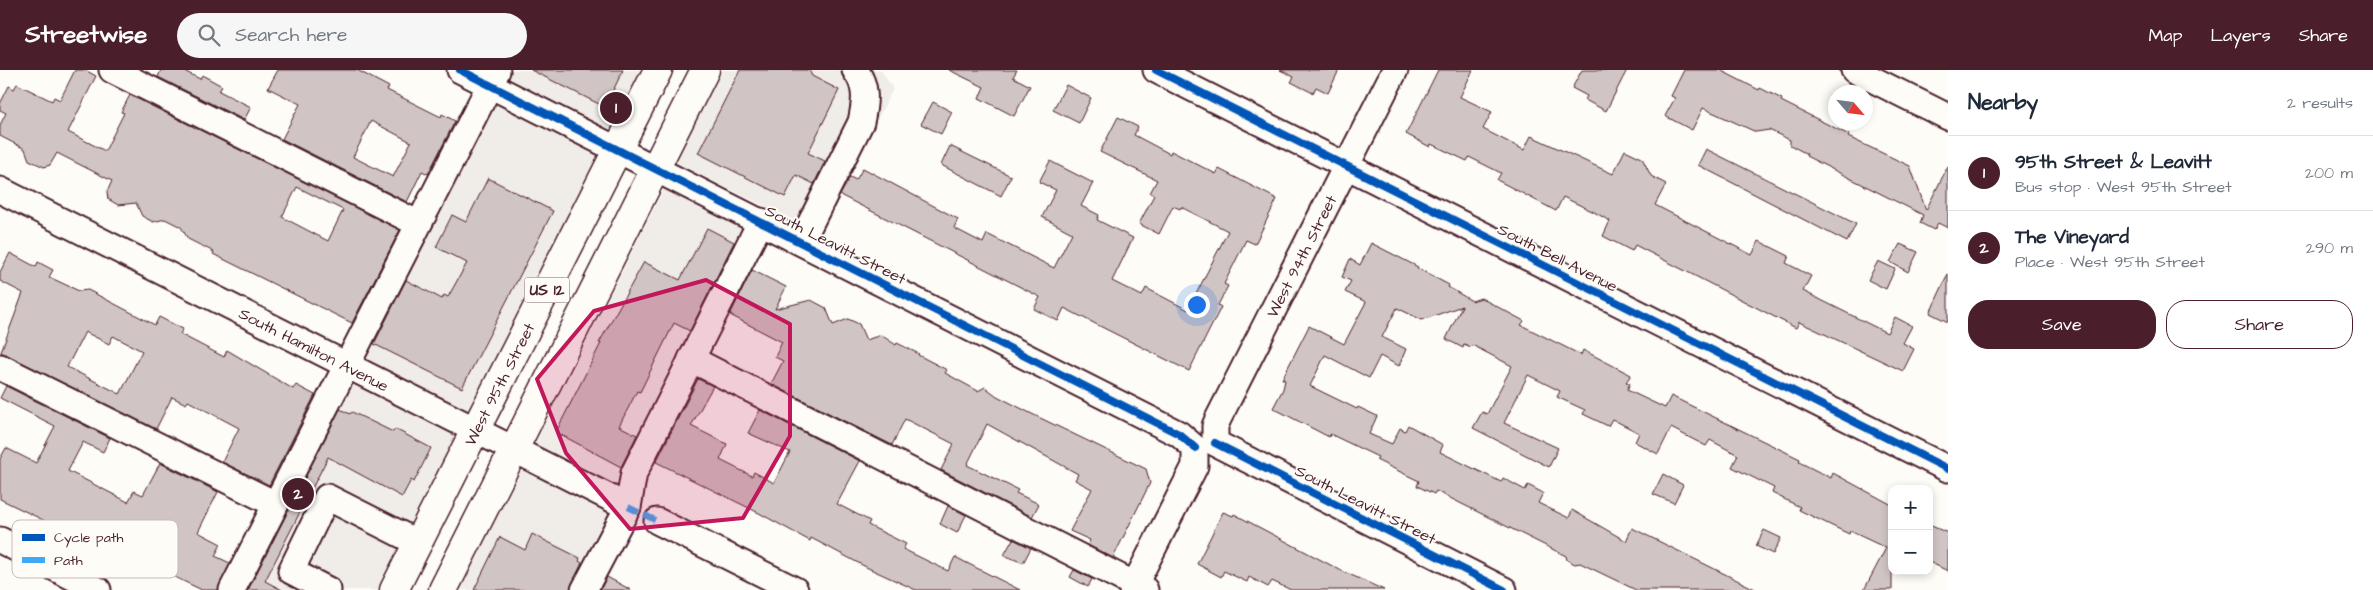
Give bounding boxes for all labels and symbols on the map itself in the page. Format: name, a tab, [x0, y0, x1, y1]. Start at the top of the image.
north arrow	[1828, 85, 1873, 130]
pin: 1	[600, 89, 632, 127]
street label: West 94th Street	[1261, 191, 1343, 321]
street label: South Leavitt Street	[761, 200, 910, 290]
street label: South Bell Avenue	[1494, 218, 1621, 298]
road number: US 12	[524, 278, 570, 302]
your location	[1184, 292, 1210, 318]
street label: South Hamilton Avenue	[235, 303, 392, 397]
street label: West 95th Street	[459, 319, 541, 450]
street label: South Leavitt Street	[1291, 460, 1440, 550]
pin: 2	[282, 475, 314, 513]
legend	[12, 520, 178, 578]
text: Cycle path	[54, 528, 123, 548]
text: Path	[54, 551, 83, 571]

